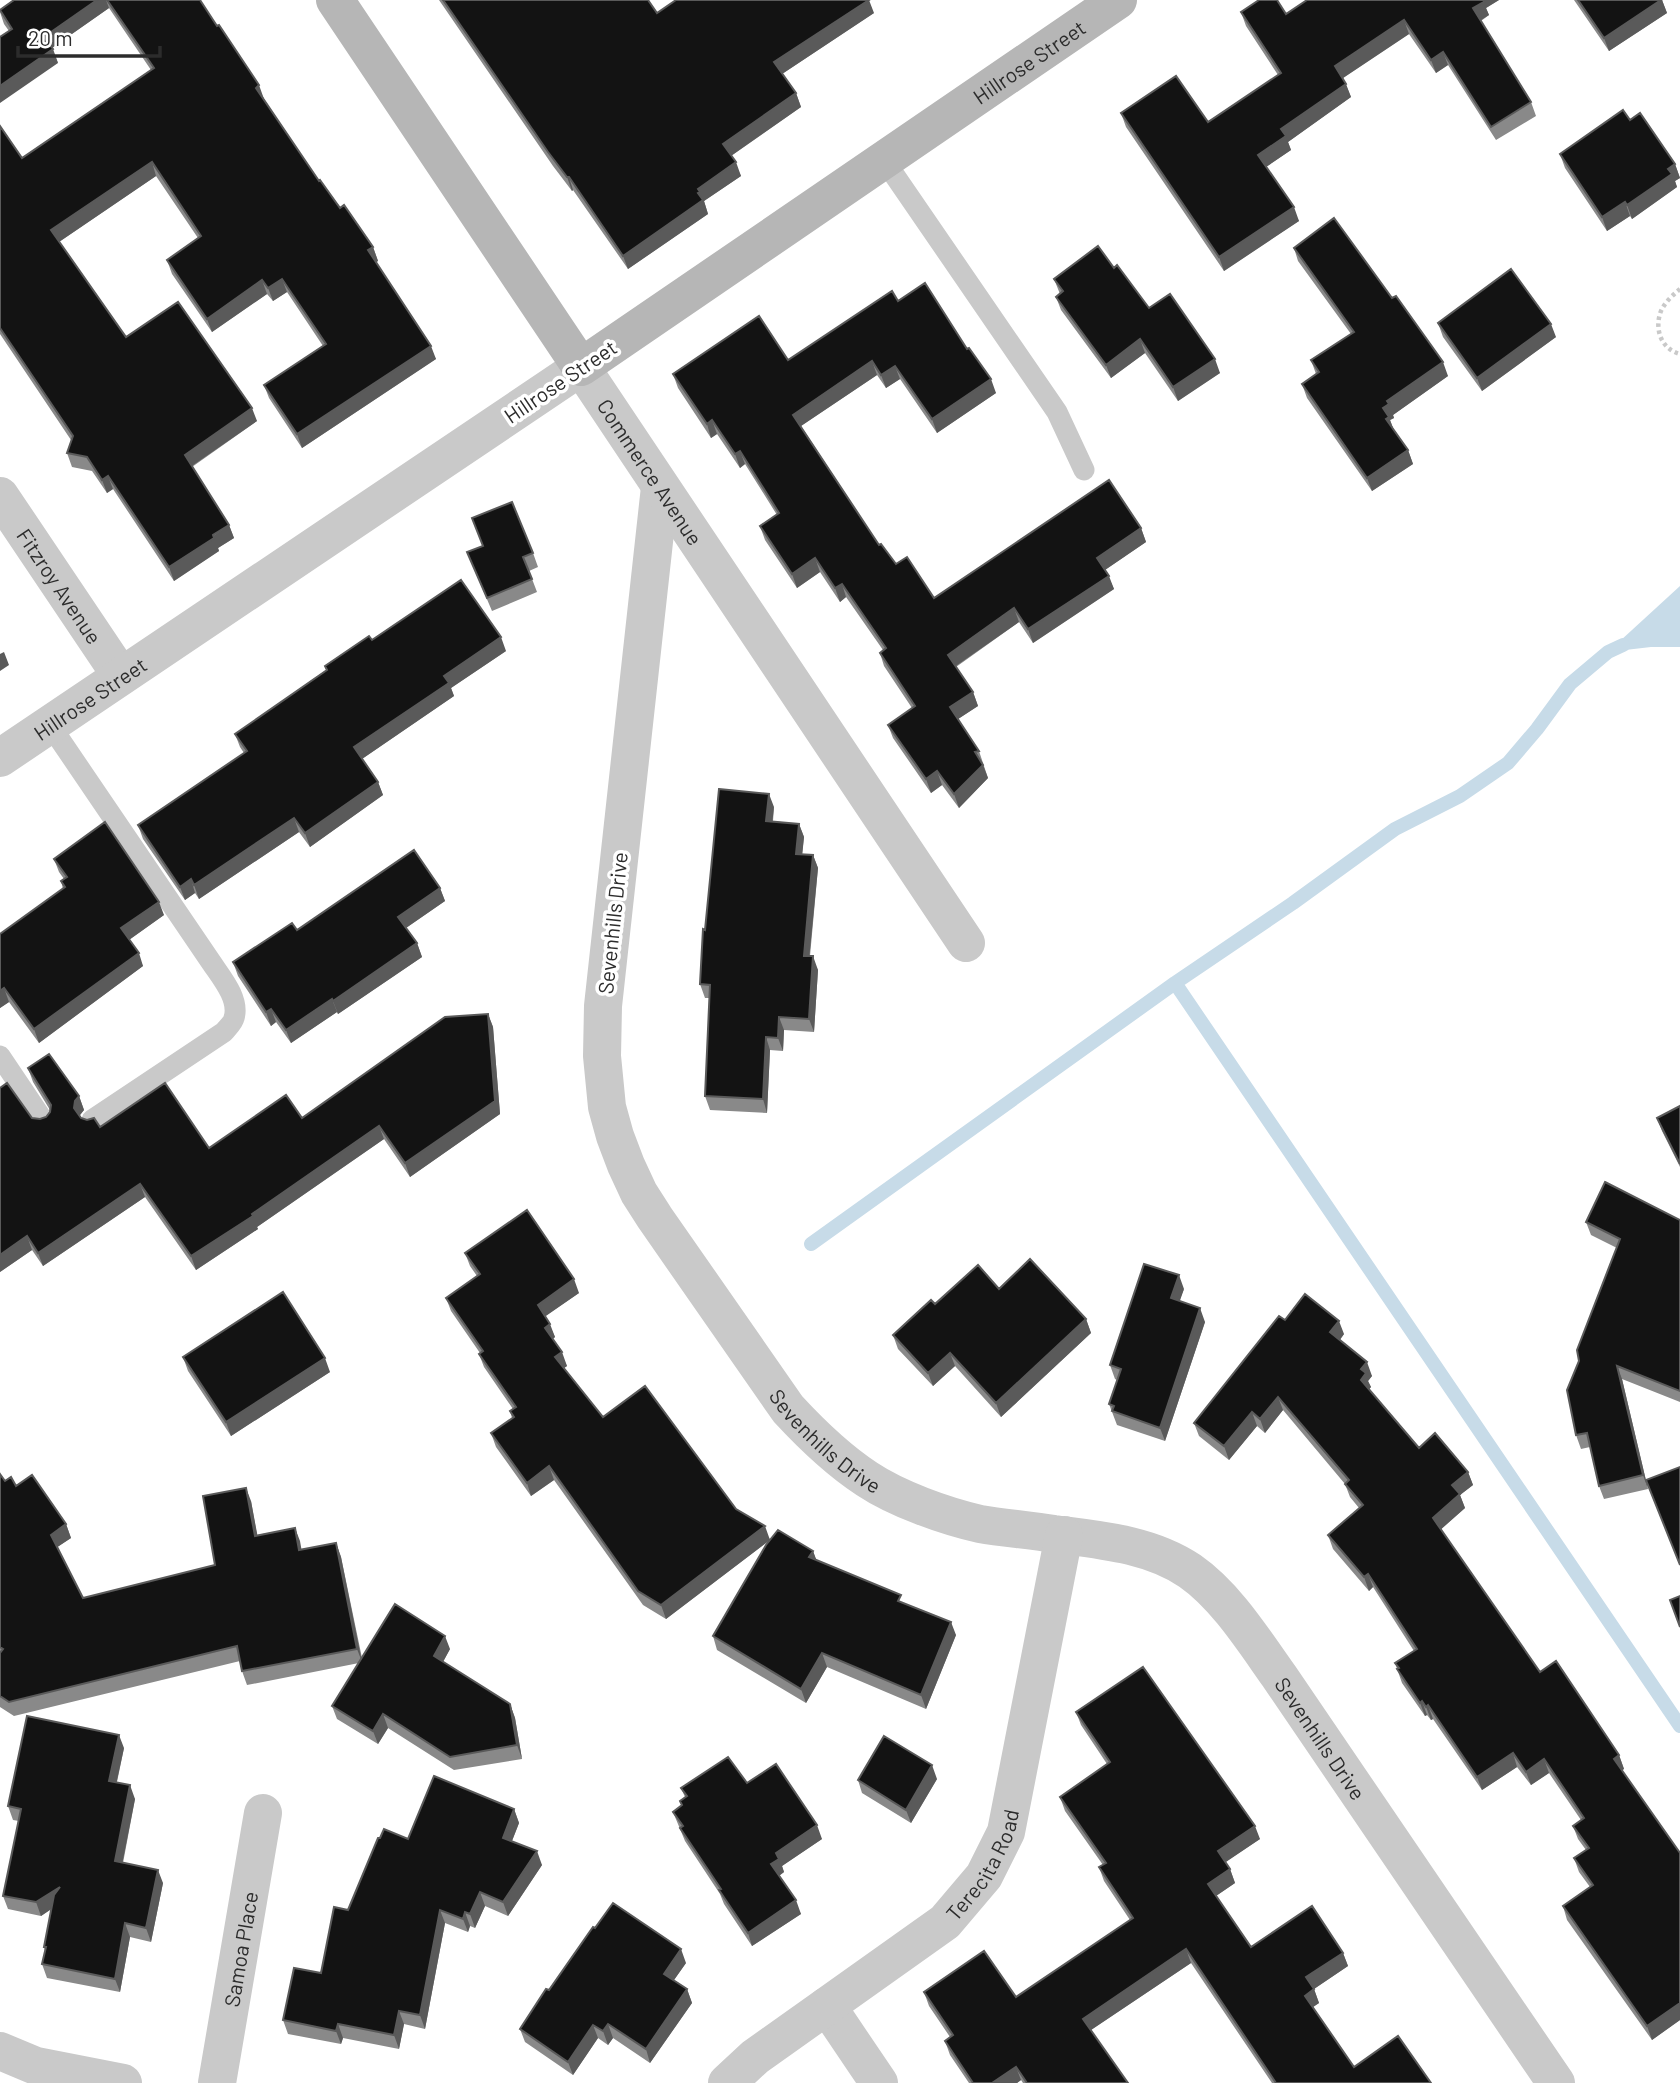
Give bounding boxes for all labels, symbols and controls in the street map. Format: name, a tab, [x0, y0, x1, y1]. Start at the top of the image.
scale bar	[18, 14, 159, 58]
street label: Hillrose Street	[968, 14, 1090, 108]
text: 20 m	[28, 25, 73, 50]
street label: Hillrose Street	[499, 334, 621, 428]
street label: Commerce Avenue	[593, 394, 709, 549]
street label: Fitzroy Avenue	[13, 523, 108, 648]
street label: Hillrose Street	[28, 651, 151, 745]
street label: Sevenhills Drive	[592, 851, 632, 995]
street label: Sevenhills Drive	[765, 1384, 886, 1497]
street label: Sevenhills Drive	[1271, 1672, 1372, 1804]
street label: Terecita Road	[940, 1807, 1023, 1925]
street label: Samoa Place	[218, 1889, 262, 2009]

